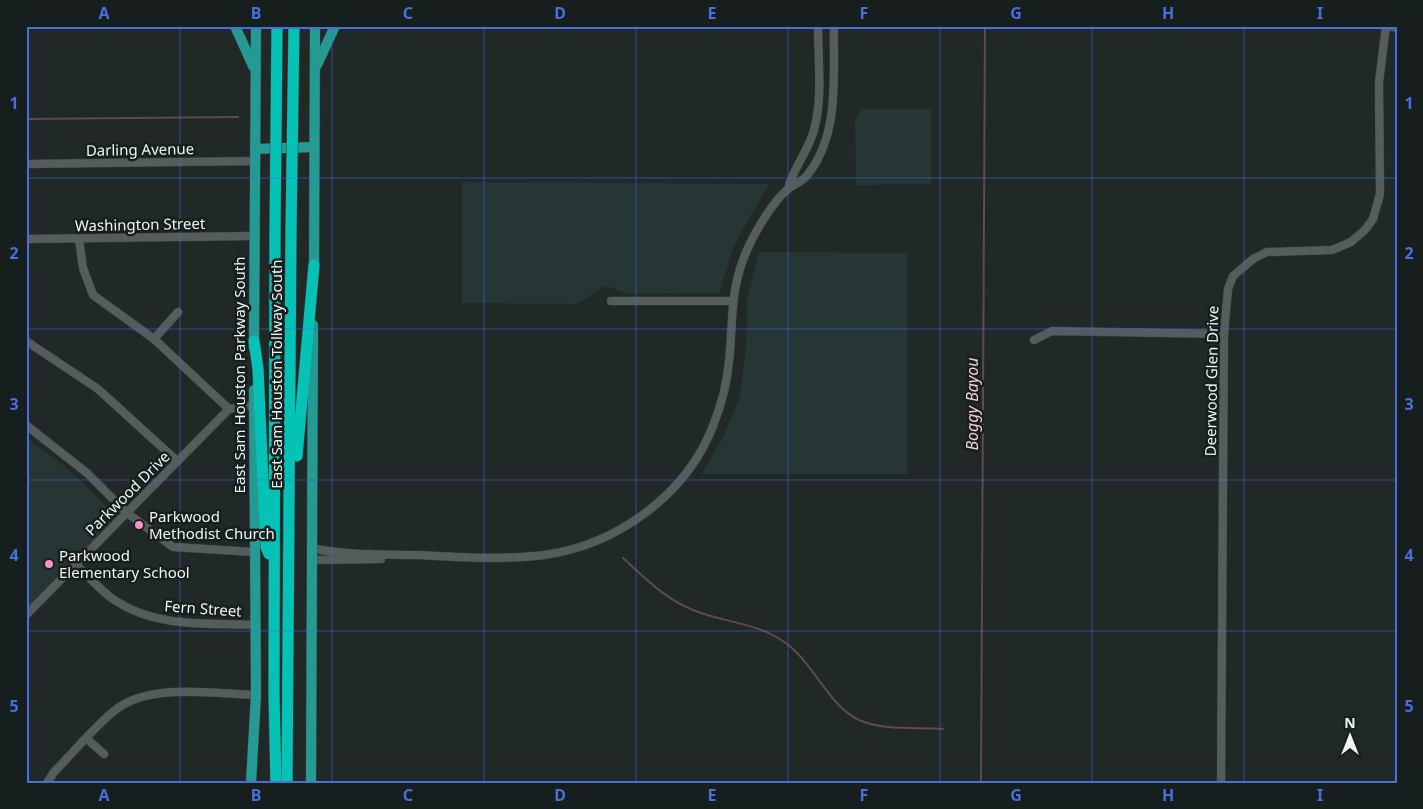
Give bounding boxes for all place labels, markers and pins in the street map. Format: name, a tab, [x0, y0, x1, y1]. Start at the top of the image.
place label: Parkwood Methodist Church	[149, 506, 275, 543]
marker: Parkwood Methodist Church	[133, 519, 145, 531]
place label: Parkwood Elementary School	[59, 545, 190, 582]
marker: Parkwood Elementary School	[43, 558, 55, 570]

